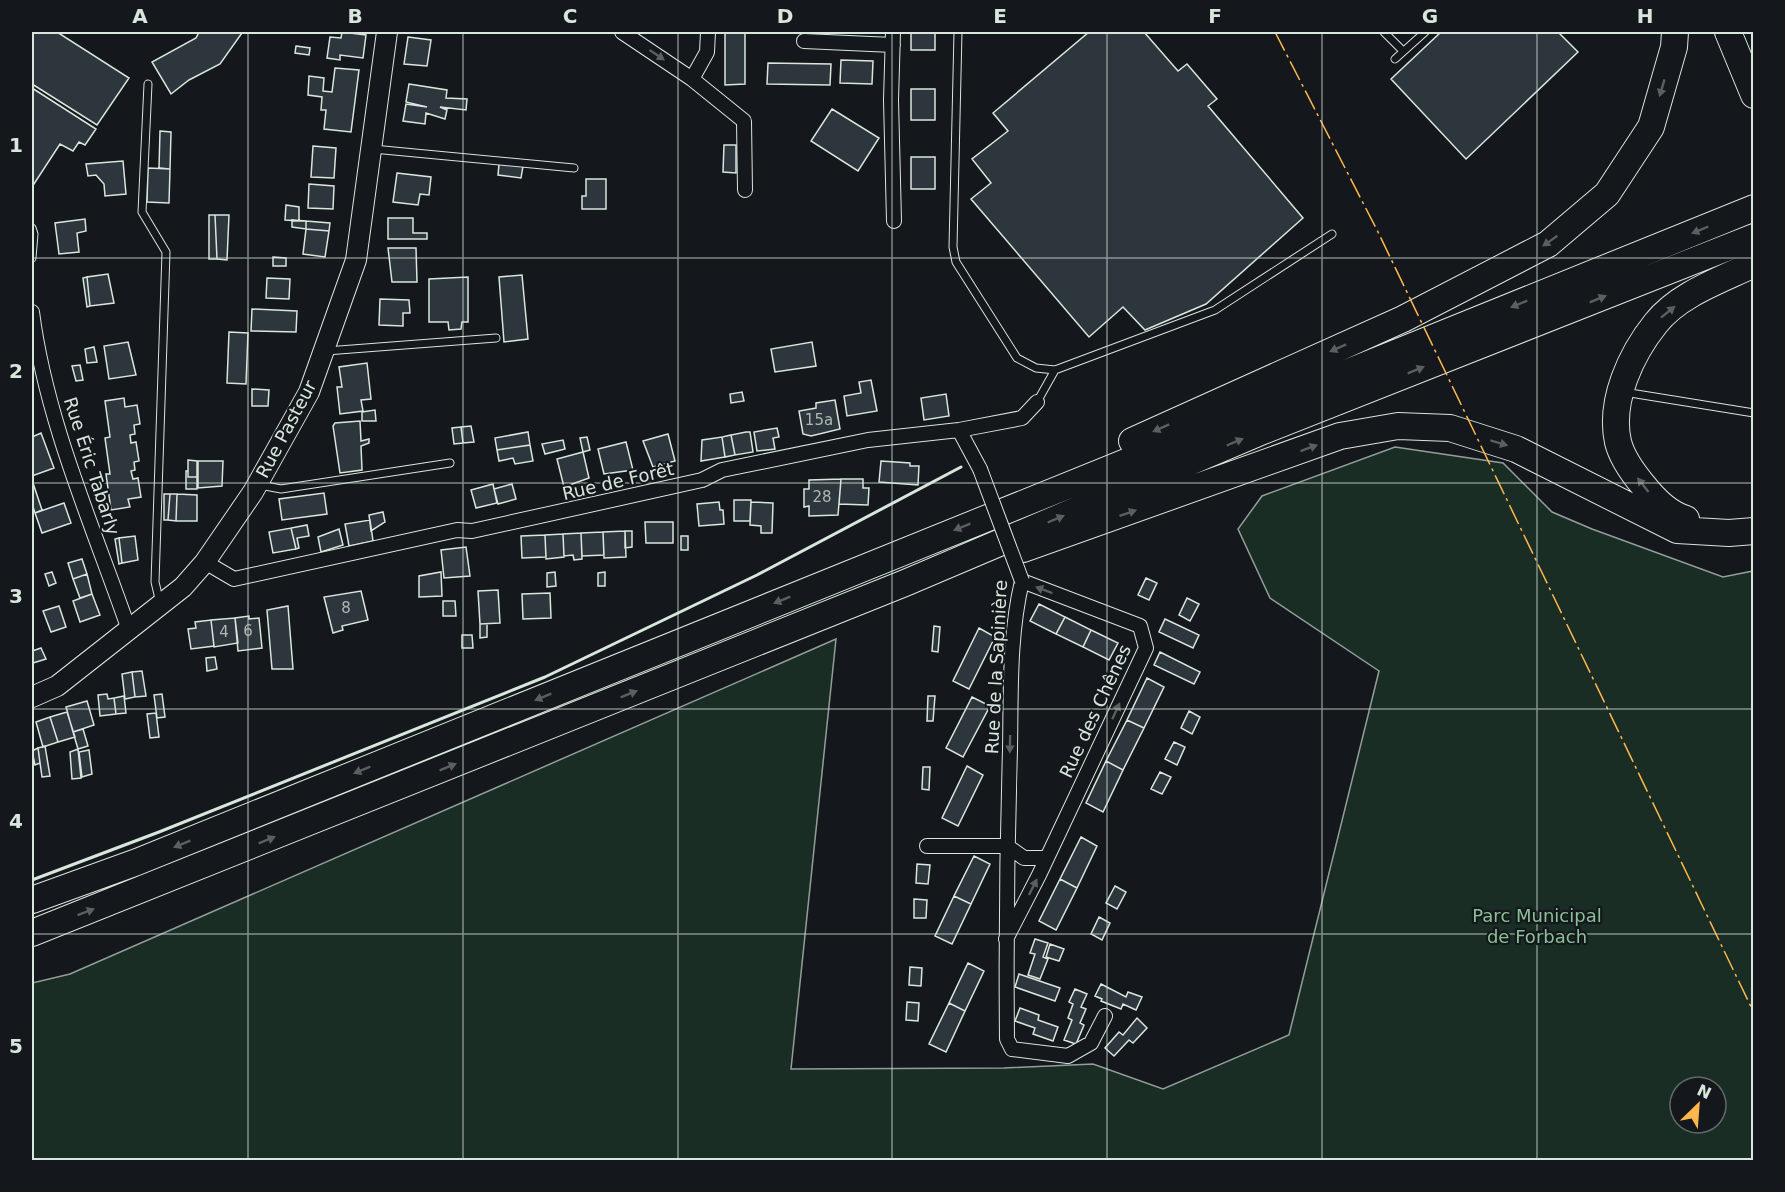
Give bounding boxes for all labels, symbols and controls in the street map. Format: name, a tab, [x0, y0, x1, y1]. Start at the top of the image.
text: A	[132, 4, 148, 28]
text: B	[347, 4, 363, 28]
text: C	[563, 4, 577, 28]
text: D	[777, 4, 793, 28]
text: E	[993, 4, 1007, 28]
text: F	[1208, 4, 1222, 28]
text: G	[1422, 4, 1438, 28]
text: H	[1637, 4, 1653, 28]
one-way arrow	[649, 49, 665, 60]
one-way arrow	[1657, 79, 1667, 97]
text: 1	[9, 133, 23, 157]
one-way arrow	[1690, 225, 1708, 235]
one-way arrow	[1542, 235, 1558, 247]
one-way arrow	[1589, 294, 1607, 304]
one-way arrow	[1510, 300, 1528, 309]
one-way arrow	[1660, 306, 1676, 319]
one-way arrow	[1329, 343, 1347, 353]
text: 2	[9, 359, 23, 383]
one-way arrow	[1407, 365, 1425, 374]
street label: Rue Pasteur	[252, 376, 321, 481]
street label: Rue Éric Tabarly	[60, 394, 124, 538]
house number: 15a	[805, 411, 833, 429]
one-way arrow	[1151, 423, 1169, 433]
one-way arrow	[1226, 437, 1244, 447]
one-way arrow	[1490, 439, 1508, 448]
one-way arrow	[1300, 442, 1318, 452]
street label: Rue de Forêt	[560, 458, 676, 504]
one-way arrow	[1638, 478, 1650, 493]
house number: 28	[812, 488, 832, 506]
one-way arrow	[1119, 508, 1137, 517]
one-way arrow	[1047, 514, 1065, 524]
one-way arrow	[953, 522, 971, 532]
street label: Rue de la Sapinière	[981, 579, 1011, 755]
text: 3	[9, 584, 23, 608]
one-way arrow	[1035, 585, 1053, 594]
one-way arrow	[772, 595, 790, 605]
house number: 8	[341, 599, 351, 617]
house number: 6	[243, 622, 253, 640]
house number: 4	[219, 623, 229, 641]
street label: Rue des Chênes	[1055, 641, 1135, 781]
one-way arrow	[620, 689, 638, 698]
one-way arrow	[534, 693, 552, 702]
one-way arrow	[1112, 703, 1121, 720]
one-way arrow	[1005, 734, 1015, 753]
one-way arrow	[439, 762, 457, 771]
one-way arrow	[353, 765, 371, 775]
text: 4	[9, 809, 23, 833]
one-way arrow	[258, 834, 276, 844]
one-way arrow	[172, 839, 190, 849]
one-way arrow	[1028, 879, 1038, 896]
park label: Parc Municipal de Forbach	[1472, 905, 1602, 947]
one-way arrow	[77, 907, 95, 916]
text: 5	[9, 1034, 23, 1058]
north arrow	[1668, 1075, 1728, 1135]
text: N	[1694, 1080, 1714, 1103]

